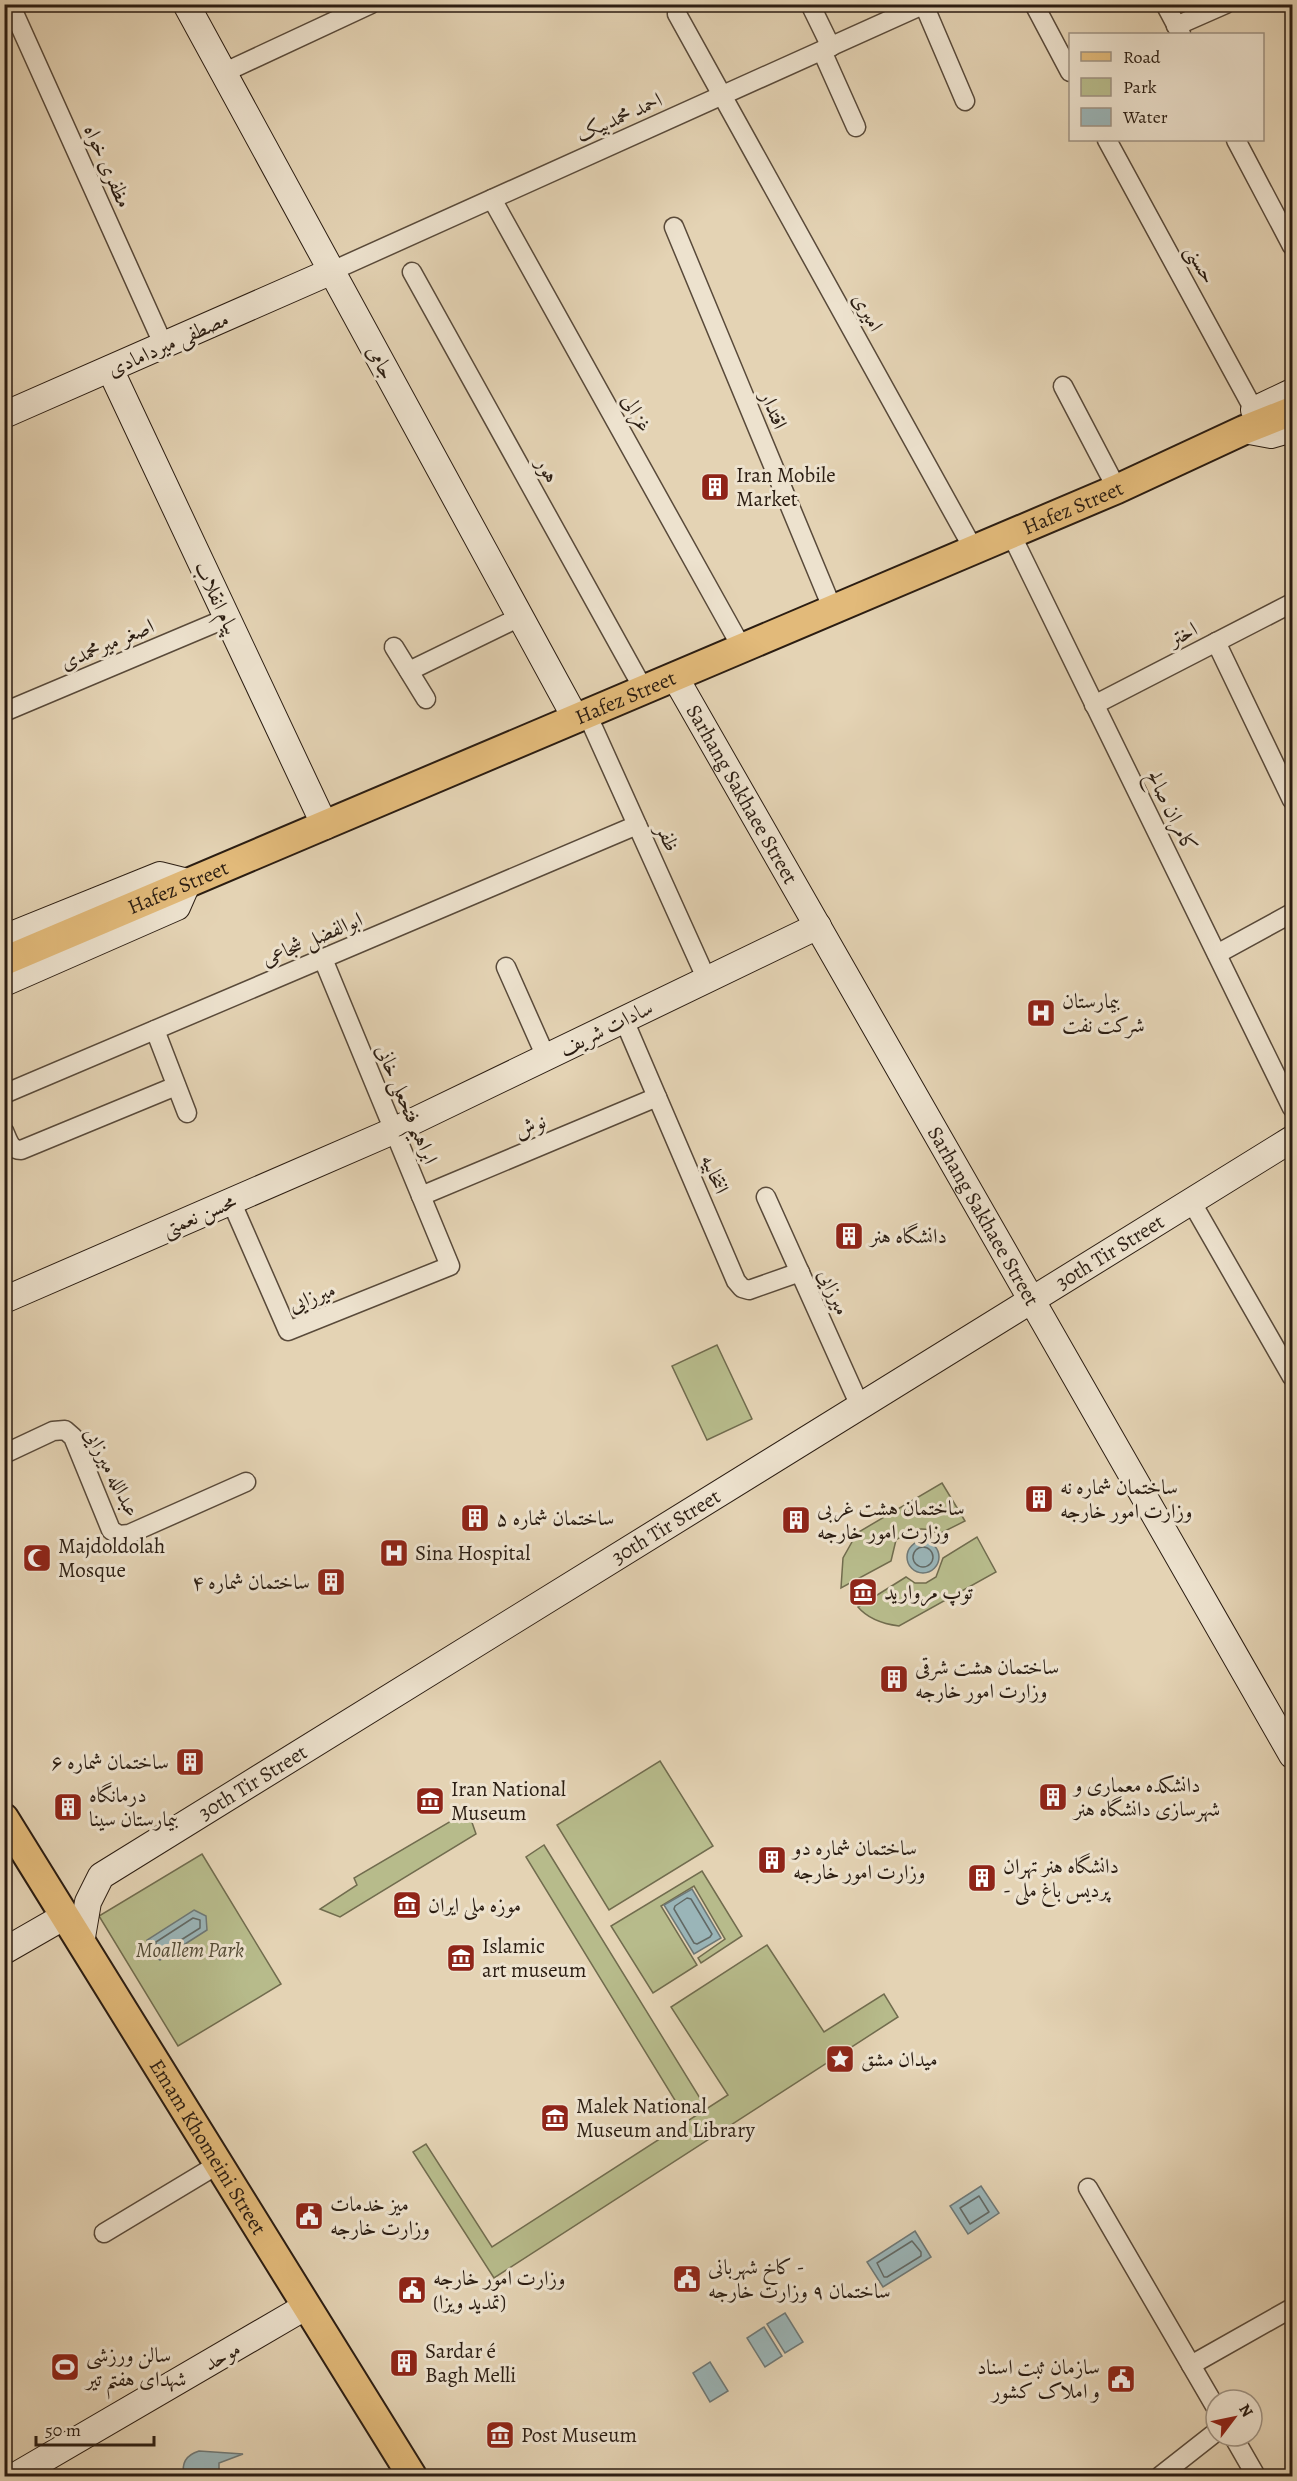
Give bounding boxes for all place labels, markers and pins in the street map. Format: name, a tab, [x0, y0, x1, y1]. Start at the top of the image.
place label: Iran Mobile Market	[736, 461, 836, 513]
building icon: Iran Mobile Market	[699, 471, 731, 503]
place label: بیمارستان شرکت نفت	[1062, 987, 1145, 1039]
hospital icon: بیمارستان شرکت نفت	[1025, 997, 1057, 1029]
building icon: دانشگاه هنر	[833, 1220, 865, 1252]
place label: دانشگاه هنر	[868, 1222, 947, 1250]
place label: ساختمان شماره نه وزارت امور خارجه	[1060, 1473, 1192, 1525]
building icon: ساختمان شماره نه وزارت امور خارجه	[1023, 1483, 1055, 1515]
place label: ساختمان هشت غربی وزارت امور خارجه	[817, 1494, 965, 1546]
building icon: ساختمان شماره ۵	[459, 1502, 491, 1534]
place label: ساختمان شماره ۵	[496, 1504, 614, 1532]
building icon: ساختمان هشت غربی وزارت امور خارجه	[780, 1504, 812, 1536]
place label: Majdoldolah Mosque	[58, 1532, 165, 1584]
hospital icon: Sina Hospital	[378, 1537, 410, 1569]
place label: Sina Hospital	[415, 1539, 530, 1567]
mosque icon: Majdoldolah Mosque	[21, 1542, 53, 1574]
building icon: ساختمان شماره ۴	[315, 1566, 347, 1598]
place label: ساختمان شماره ۴	[192, 1568, 310, 1596]
museum icon: توپ مروارید	[847, 1576, 879, 1608]
place label: توپ مروارید	[884, 1578, 974, 1607]
place label: ساختمان هشت شرقی وزارت امور خارجه	[915, 1653, 1059, 1705]
building icon: ساختمان هشت شرقی وزارت امور خارجه	[878, 1663, 910, 1695]
building icon: ساختمان شماره ۶	[174, 1746, 206, 1778]
place label: ساختمان شماره ۶	[51, 1748, 169, 1776]
place label: دانشکده معماری و شهرسازی دانشگاه هنر	[1072, 1771, 1220, 1823]
place label: Iran National Museum	[451, 1775, 566, 1827]
place label: درمانگاه بیمارستان سینا	[89, 1781, 179, 1833]
building icon: دانشکده معماری و شهرسازی دانشگاه هنر	[1037, 1781, 1069, 1813]
museum icon: Iran National Museum	[414, 1785, 446, 1817]
building icon: درمانگاه بیمارستان سینا	[52, 1791, 84, 1823]
place label: ساختمان شماره دو وزارت امور خارجه	[791, 1834, 925, 1886]
building icon: ساختمان شماره دو وزارت امور خارجه	[756, 1844, 788, 1876]
place label: دانشگاه هنر تهران - پردیس باغ ملی	[1003, 1852, 1119, 1908]
building icon: دانشگاه هنر تهران - پردیس باغ ملی	[966, 1862, 998, 1894]
museum icon: موزه ملی ایران	[391, 1889, 423, 1921]
place label: موزه ملی ایران	[428, 1891, 521, 1921]
place label: Islamic art museum	[482, 1932, 586, 1984]
museum icon: Islamic art museum	[445, 1942, 477, 1974]
place icon: میدان مشق	[824, 2043, 856, 2075]
place label: میدان مشق	[861, 2045, 938, 2073]
place label: Malek National Museum and Library	[576, 2092, 756, 2144]
museum icon: Malek National Museum and Library	[539, 2102, 571, 2134]
place label: میز خدمات وزارت خارجه	[330, 2190, 430, 2242]
public building icon: میز خدمات وزارت خارجه	[293, 2200, 325, 2232]
place label: کاخ شهربانی - ساختمان ۹ وزارت خارجه	[708, 2253, 891, 2305]
public building icon: کاخ شهربانی - ساختمان ۹ وزارت خارجه	[671, 2263, 703, 2295]
place label: وزارت امور خارجه (تمدید ویزا)	[433, 2264, 565, 2316]
public building icon: وزارت امور خارجه (تمدید ویزا)	[396, 2274, 428, 2306]
place label: Sardar é Bagh Melli	[425, 2337, 516, 2389]
place label: سالن ورزشی شهدای هفتم تیر	[84, 2341, 186, 2400]
building icon: Sardar é Bagh Melli	[388, 2347, 420, 2379]
sports icon: سالن ورزشی شهدای هفتم تیر	[49, 2351, 81, 2383]
place label: سازمان ثبت اسناد و املاک کشور	[977, 2353, 1100, 2405]
public building icon: سازمان ثبت اسناد و املاک کشور	[1105, 2363, 1137, 2395]
museum icon: Post Museum	[484, 2419, 516, 2451]
place label: Post Museum	[521, 2421, 637, 2449]

